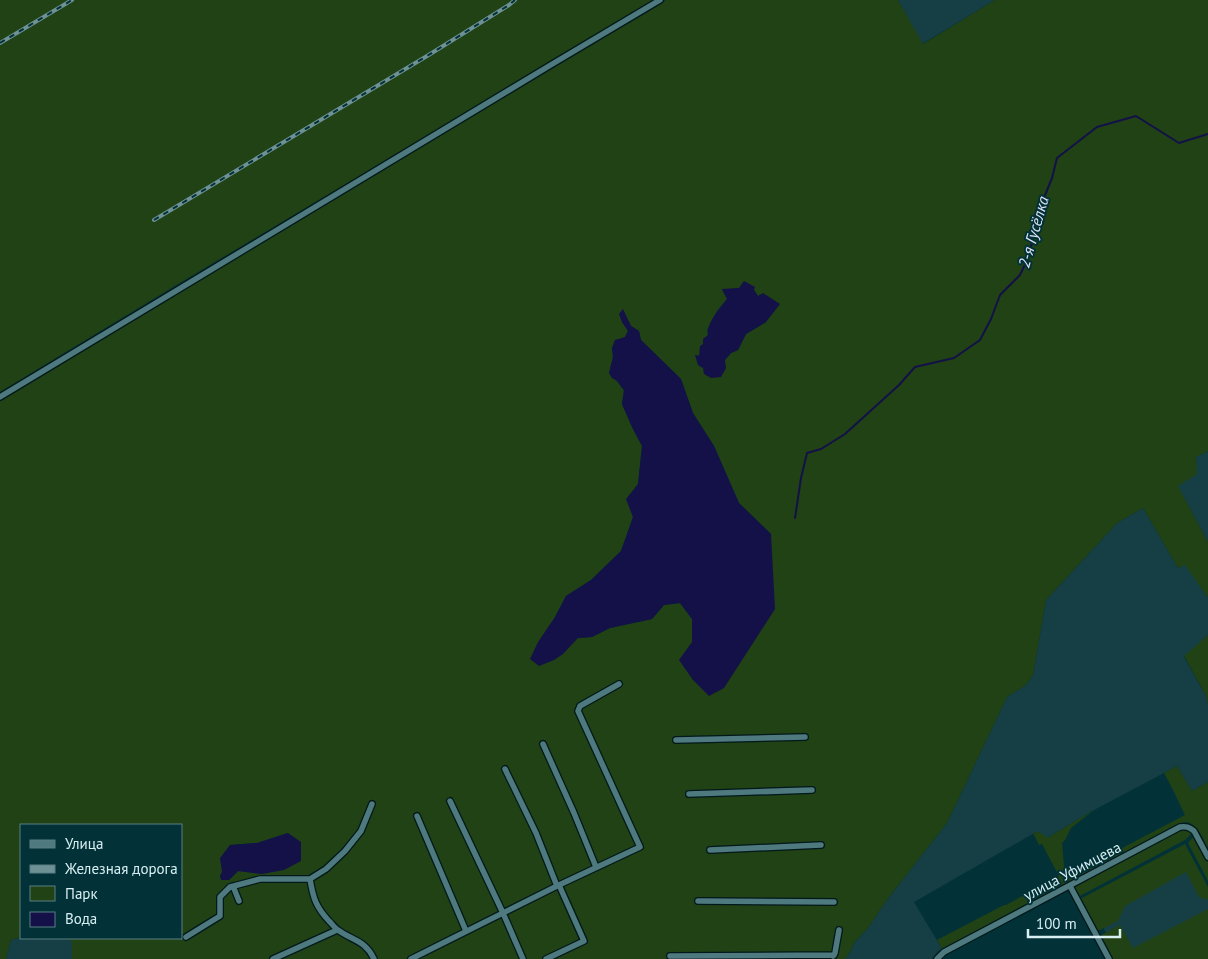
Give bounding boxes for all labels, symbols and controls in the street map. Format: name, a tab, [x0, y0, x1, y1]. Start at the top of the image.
water label: 2-я Гусёлка	[1013, 194, 1053, 270]
legend	[20, 824, 182, 939]
text: Улица	[65, 834, 103, 853]
street label: улица Уфимцева	[1020, 837, 1124, 905]
text: Железная дорога	[64, 859, 178, 878]
text: Парк	[65, 884, 98, 903]
scale bar	[1028, 906, 1120, 938]
text: Вода	[65, 909, 97, 928]
text: 100 m	[1036, 914, 1077, 933]

